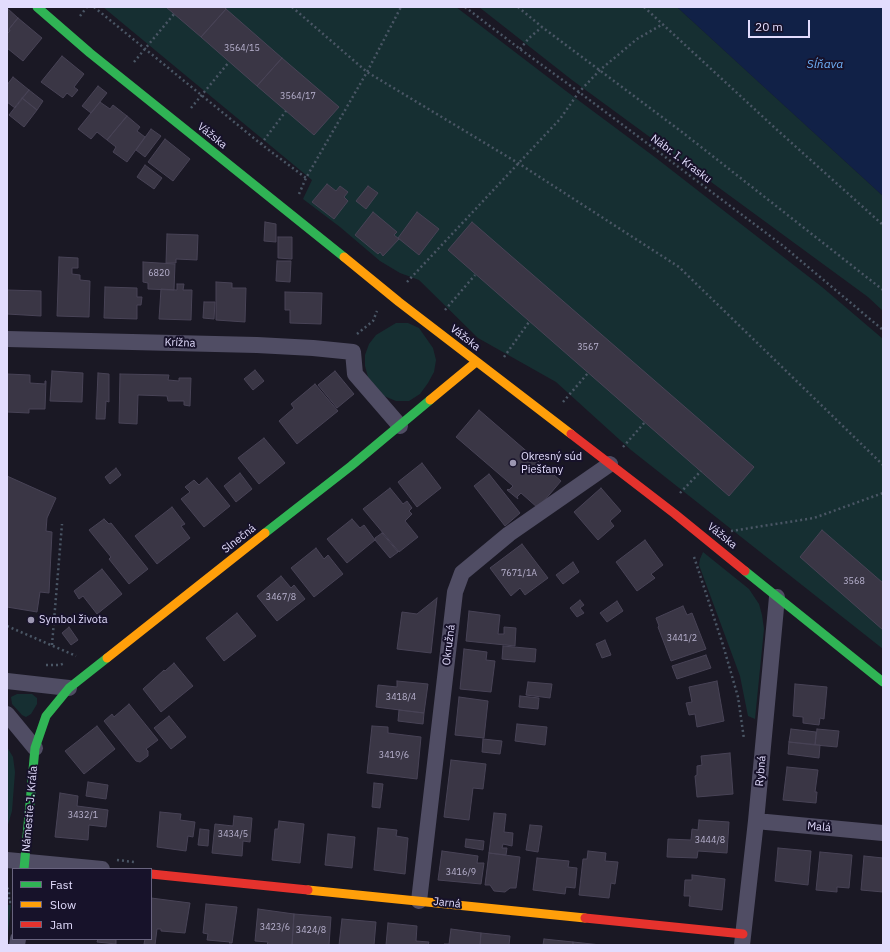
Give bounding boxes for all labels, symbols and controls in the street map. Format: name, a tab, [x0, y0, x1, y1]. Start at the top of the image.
scale bar	[750, 12, 812, 38]
text: 20 m	[755, 19, 783, 34]
house number: 3564/15	[224, 43, 260, 53]
water label: Sĺňava	[807, 58, 843, 72]
house number: 3564/17	[280, 91, 316, 101]
street label: Vážska	[195, 120, 229, 152]
street label: Nábr. I. Krasku	[648, 132, 714, 186]
house number: 6820	[148, 268, 170, 278]
street label: Vážska	[447, 322, 483, 354]
street label: Krížna	[164, 336, 196, 350]
house number: 3567	[577, 342, 599, 352]
place label: Okresný súd Piešťany	[521, 450, 582, 476]
marker: Okresný súd Piešťany	[508, 458, 518, 468]
street label: Vážska	[705, 520, 739, 552]
street label: Slnečná	[219, 522, 259, 556]
house number: 7671/1A	[501, 568, 537, 578]
house number: 3568	[843, 576, 865, 586]
house number: 3467/8	[266, 592, 296, 602]
place label: Symbol života	[39, 613, 108, 627]
marker: Symbol života	[26, 615, 36, 625]
street label: Okružná	[440, 624, 458, 666]
house number: 3441/2	[667, 633, 697, 643]
house number: 3418/4	[386, 692, 416, 702]
house number: 3419/6	[379, 750, 409, 760]
street label: Rybná	[753, 755, 769, 787]
street label: Námestie J. Kráľa	[20, 765, 40, 853]
house number: 3432/1	[68, 810, 98, 820]
street label: Malá	[807, 819, 831, 835]
house number: 3434/5	[218, 829, 248, 839]
house number: 3444/8	[695, 835, 725, 845]
house number: 3416/9	[446, 867, 476, 877]
legend	[12, 868, 152, 940]
text: Fast	[50, 877, 73, 892]
street label: Jarná	[433, 895, 461, 911]
text: Slow	[50, 897, 76, 912]
text: Jam	[50, 917, 73, 932]
house number: 3423/6	[260, 922, 290, 932]
house number: 3424/8	[296, 925, 326, 935]

